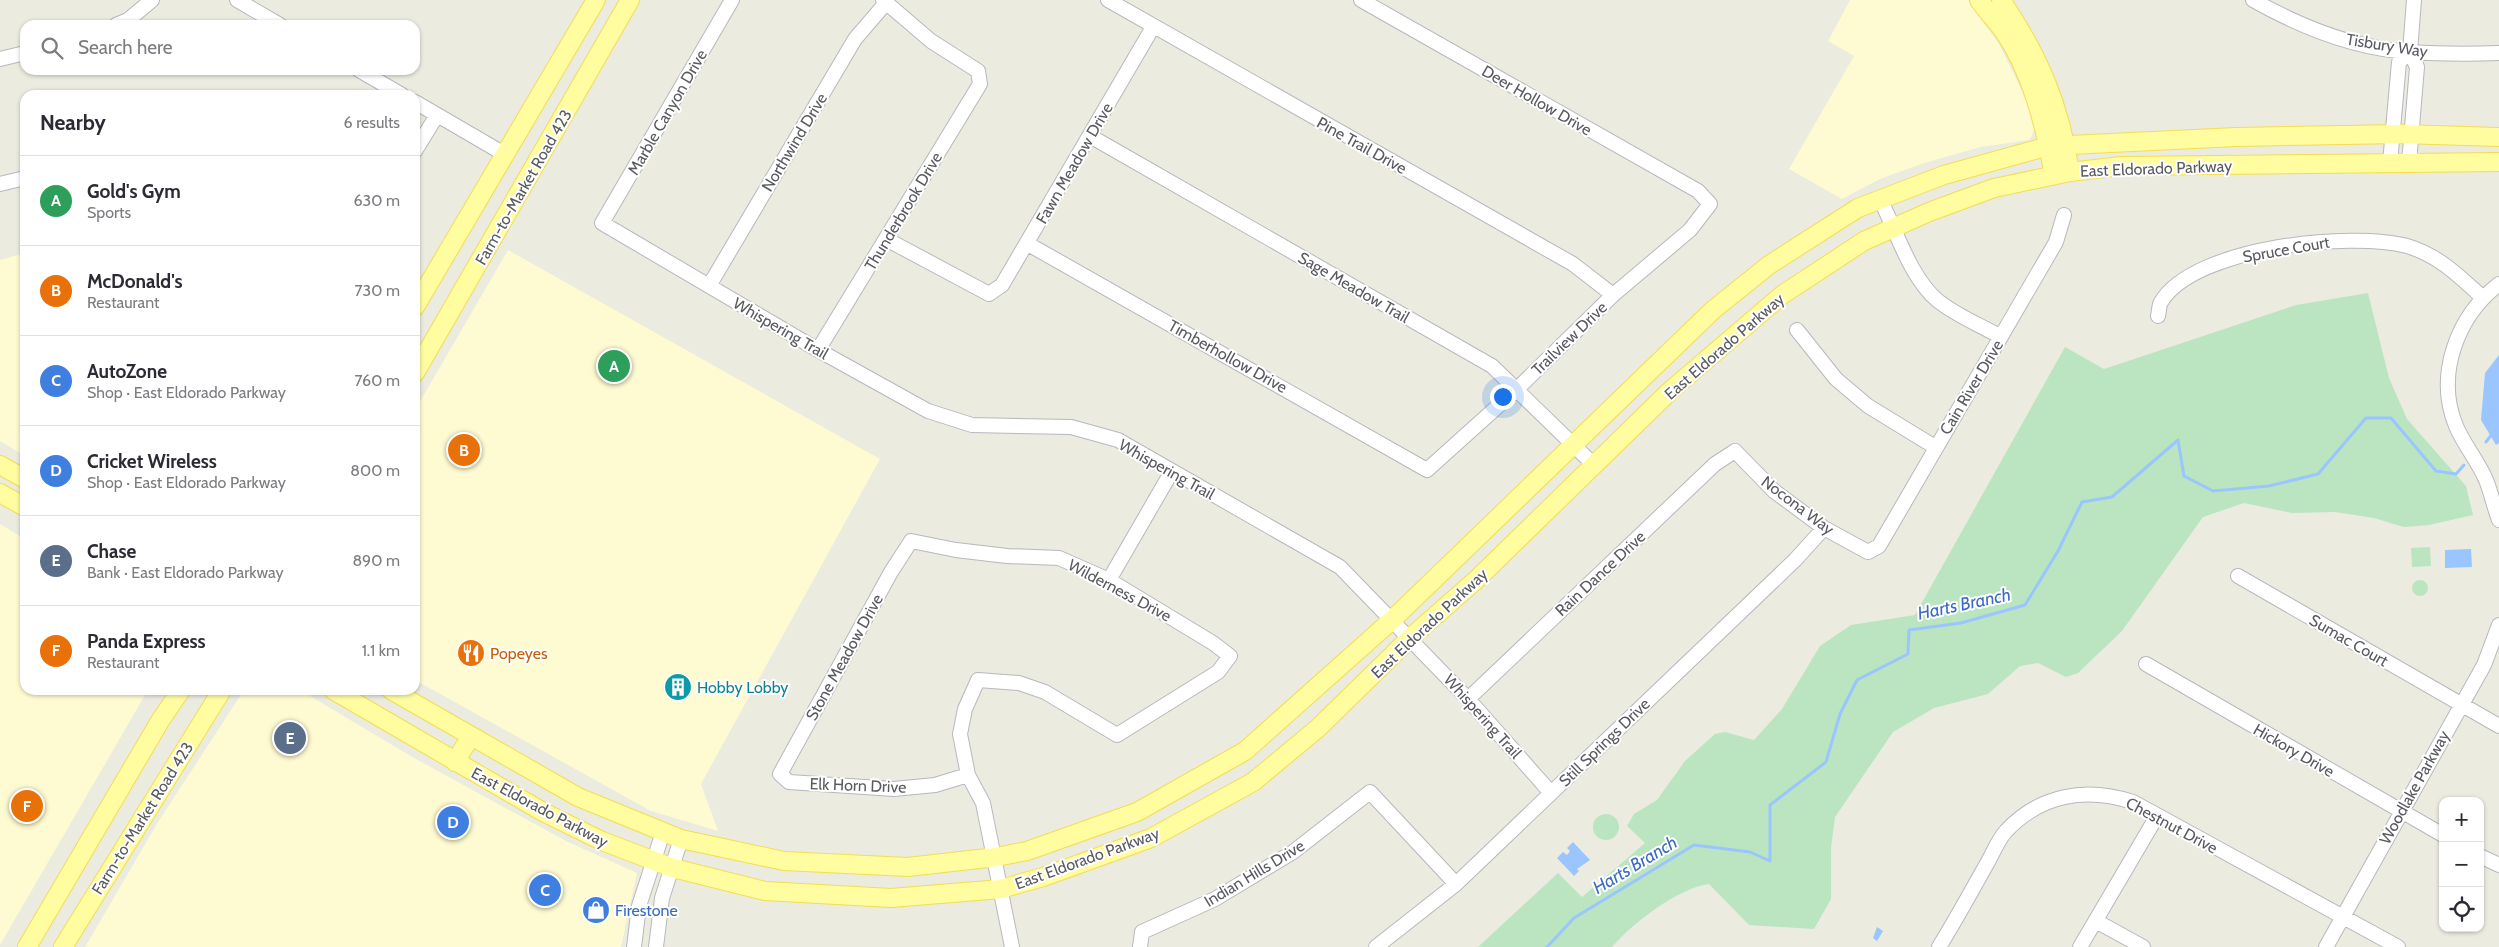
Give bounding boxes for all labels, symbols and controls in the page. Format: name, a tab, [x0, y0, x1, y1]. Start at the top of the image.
search box	[20, 20, 420, 75]
street label: Tisbury Way	[2345, 30, 2429, 61]
icon: search	[38, 34, 66, 62]
text: Search here	[78, 36, 172, 59]
street label: Marble Canyon Drive	[624, 46, 711, 178]
street label: Deer Hollow Drive	[1478, 61, 1595, 140]
street label: Northwind Drive	[758, 90, 831, 195]
street label: Fawn Meadow Drive	[1032, 99, 1117, 227]
street label: Farm-to-Market Road 423	[471, 106, 576, 268]
text: Nearby	[40, 110, 106, 135]
text: 6 results	[344, 113, 400, 132]
street label: Pine Trail Drive	[1314, 113, 1410, 178]
street label: Thunderbrook Drive	[861, 149, 946, 274]
street label: East Eldorado Parkway	[2080, 156, 2232, 181]
text: Gold's Gym	[87, 180, 181, 203]
text: A	[51, 191, 61, 210]
text: 630 m	[353, 191, 400, 210]
text: Sports	[87, 203, 131, 222]
street label: Spruce Court	[2241, 232, 2332, 266]
street label: Sage Meadow Trail	[1295, 248, 1413, 327]
text: McDonald's	[87, 270, 183, 293]
text: B	[51, 281, 61, 300]
text: 730 m	[354, 281, 400, 300]
street label: East Eldorado Parkway	[1661, 289, 1788, 403]
text: Restaurant	[87, 293, 159, 312]
street label: Whispering Trail	[730, 294, 832, 363]
street label: Trailview Drive	[1528, 298, 1611, 379]
street label: Timberhollow Drive	[1165, 316, 1290, 397]
street label: Cain River Drive	[1936, 337, 2007, 438]
pin: A	[598, 347, 630, 385]
text: AutoZone	[87, 360, 167, 383]
text: C	[51, 371, 61, 390]
text: 760 m	[354, 371, 400, 390]
text: Shop · East Eldorado Parkway	[87, 383, 286, 402]
your location	[1490, 384, 1516, 410]
pin: B	[448, 431, 480, 469]
street label: Whispering Trail	[1115, 435, 1218, 504]
text: Cricket Wireless	[87, 450, 217, 473]
text: D	[50, 461, 62, 480]
text: 800 m	[350, 461, 400, 480]
street label: Nocona Way	[1758, 472, 1838, 539]
text: Shop · East Eldorado Parkway	[87, 473, 286, 492]
street label: Rain Dance Drive	[1551, 527, 1649, 620]
text: Chase	[87, 540, 136, 563]
text: E	[51, 551, 61, 570]
text: 890 m	[352, 551, 400, 570]
street label: Wilderness Drive	[1065, 555, 1175, 626]
text: Bank · East Eldorado Parkway	[87, 563, 283, 582]
street label: East Eldorado Parkway	[1367, 565, 1491, 682]
water label: Harts Branch	[1915, 583, 2013, 625]
street label: Stone Meadow Drive	[802, 591, 887, 724]
street label: Sumac Court	[2306, 610, 2392, 671]
text: Panda Express	[87, 630, 206, 653]
restaurant icon: Popeyes	[456, 638, 486, 668]
text: F	[52, 641, 60, 660]
text: 1.1 km	[362, 641, 400, 660]
place label: Popeyes	[490, 644, 548, 663]
text: Restaurant	[87, 653, 159, 672]
street label: Whispering Trail	[1440, 670, 1526, 763]
building icon: Hobby Lobby	[663, 672, 693, 702]
place label: Hobby Lobby	[697, 678, 788, 697]
street label: Still Springs Drive	[1555, 694, 1654, 790]
pin: E	[274, 719, 306, 757]
street label: Hickory Drive	[2250, 720, 2337, 781]
street label: Woodlake Parkway	[2375, 727, 2454, 847]
street label: Farm-to-Market Road 423	[88, 739, 197, 898]
street label: East Eldorado Parkway	[468, 763, 611, 852]
street label: Elk Horn Drive	[809, 774, 907, 797]
pin: F	[11, 787, 43, 825]
street label: Chestnut Drive	[2123, 793, 2221, 858]
map controls	[2439, 797, 2484, 932]
button: +	[2439, 797, 2484, 842]
pin: D	[437, 803, 469, 841]
street label: East Eldorado Parkway	[1012, 824, 1162, 893]
water label: Harts Branch	[1589, 831, 1681, 899]
street label: Indian Hills Drive	[1201, 836, 1308, 911]
button: −	[2439, 842, 2484, 887]
pin: C	[529, 871, 561, 909]
button: locate	[2439, 887, 2484, 932]
shop icon: Firestone	[581, 895, 611, 925]
place label: Firestone	[615, 901, 678, 920]

